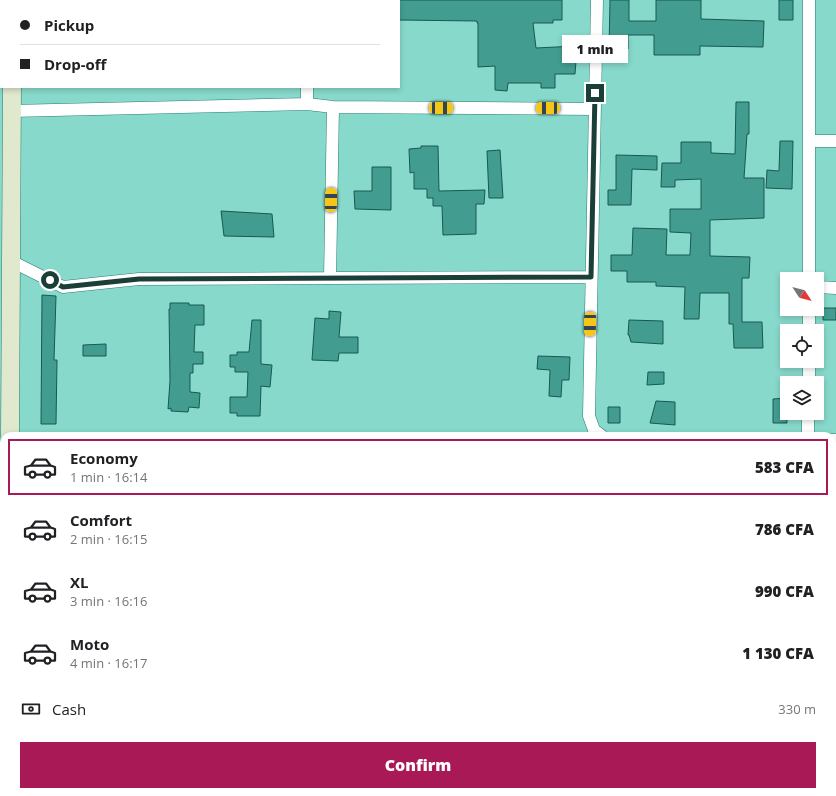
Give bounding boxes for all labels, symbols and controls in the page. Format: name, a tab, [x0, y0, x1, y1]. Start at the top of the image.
text: Pickup	[44, 15, 94, 35]
callout: 1 min	[562, 35, 628, 63]
text: 1 min	[577, 40, 613, 58]
text: Drop-off	[44, 54, 106, 74]
route end	[586, 84, 604, 102]
car	[429, 102, 453, 114]
car	[536, 102, 560, 114]
car	[325, 188, 337, 212]
route start	[41, 271, 59, 289]
north arrow	[780, 272, 824, 316]
map controls	[780, 272, 824, 420]
car	[584, 312, 596, 336]
button: locate	[780, 324, 824, 368]
button: layers	[780, 376, 824, 420]
text: Economy	[70, 448, 138, 468]
icon: car	[22, 449, 58, 485]
text: 583 CFA	[755, 457, 814, 477]
text: 1 min · 16:14	[70, 468, 147, 486]
text: Comfort	[70, 510, 132, 530]
icon: car	[22, 511, 58, 547]
text: 786 CFA	[755, 519, 814, 539]
text: 2 min · 16:15	[70, 530, 147, 548]
text: XL	[70, 572, 88, 592]
icon: car	[22, 573, 58, 609]
text: 990 CFA	[755, 581, 814, 601]
text: 3 min · 16:16	[70, 592, 147, 610]
text: Moto	[70, 634, 109, 654]
icon: car	[22, 635, 58, 671]
text: 1 130 CFA	[742, 643, 814, 663]
text: 4 min · 16:17	[70, 654, 147, 672]
icon: cash	[20, 698, 42, 720]
text: Cash	[52, 699, 86, 719]
text: 330 m	[778, 700, 816, 718]
button: Confirm	[20, 742, 816, 788]

